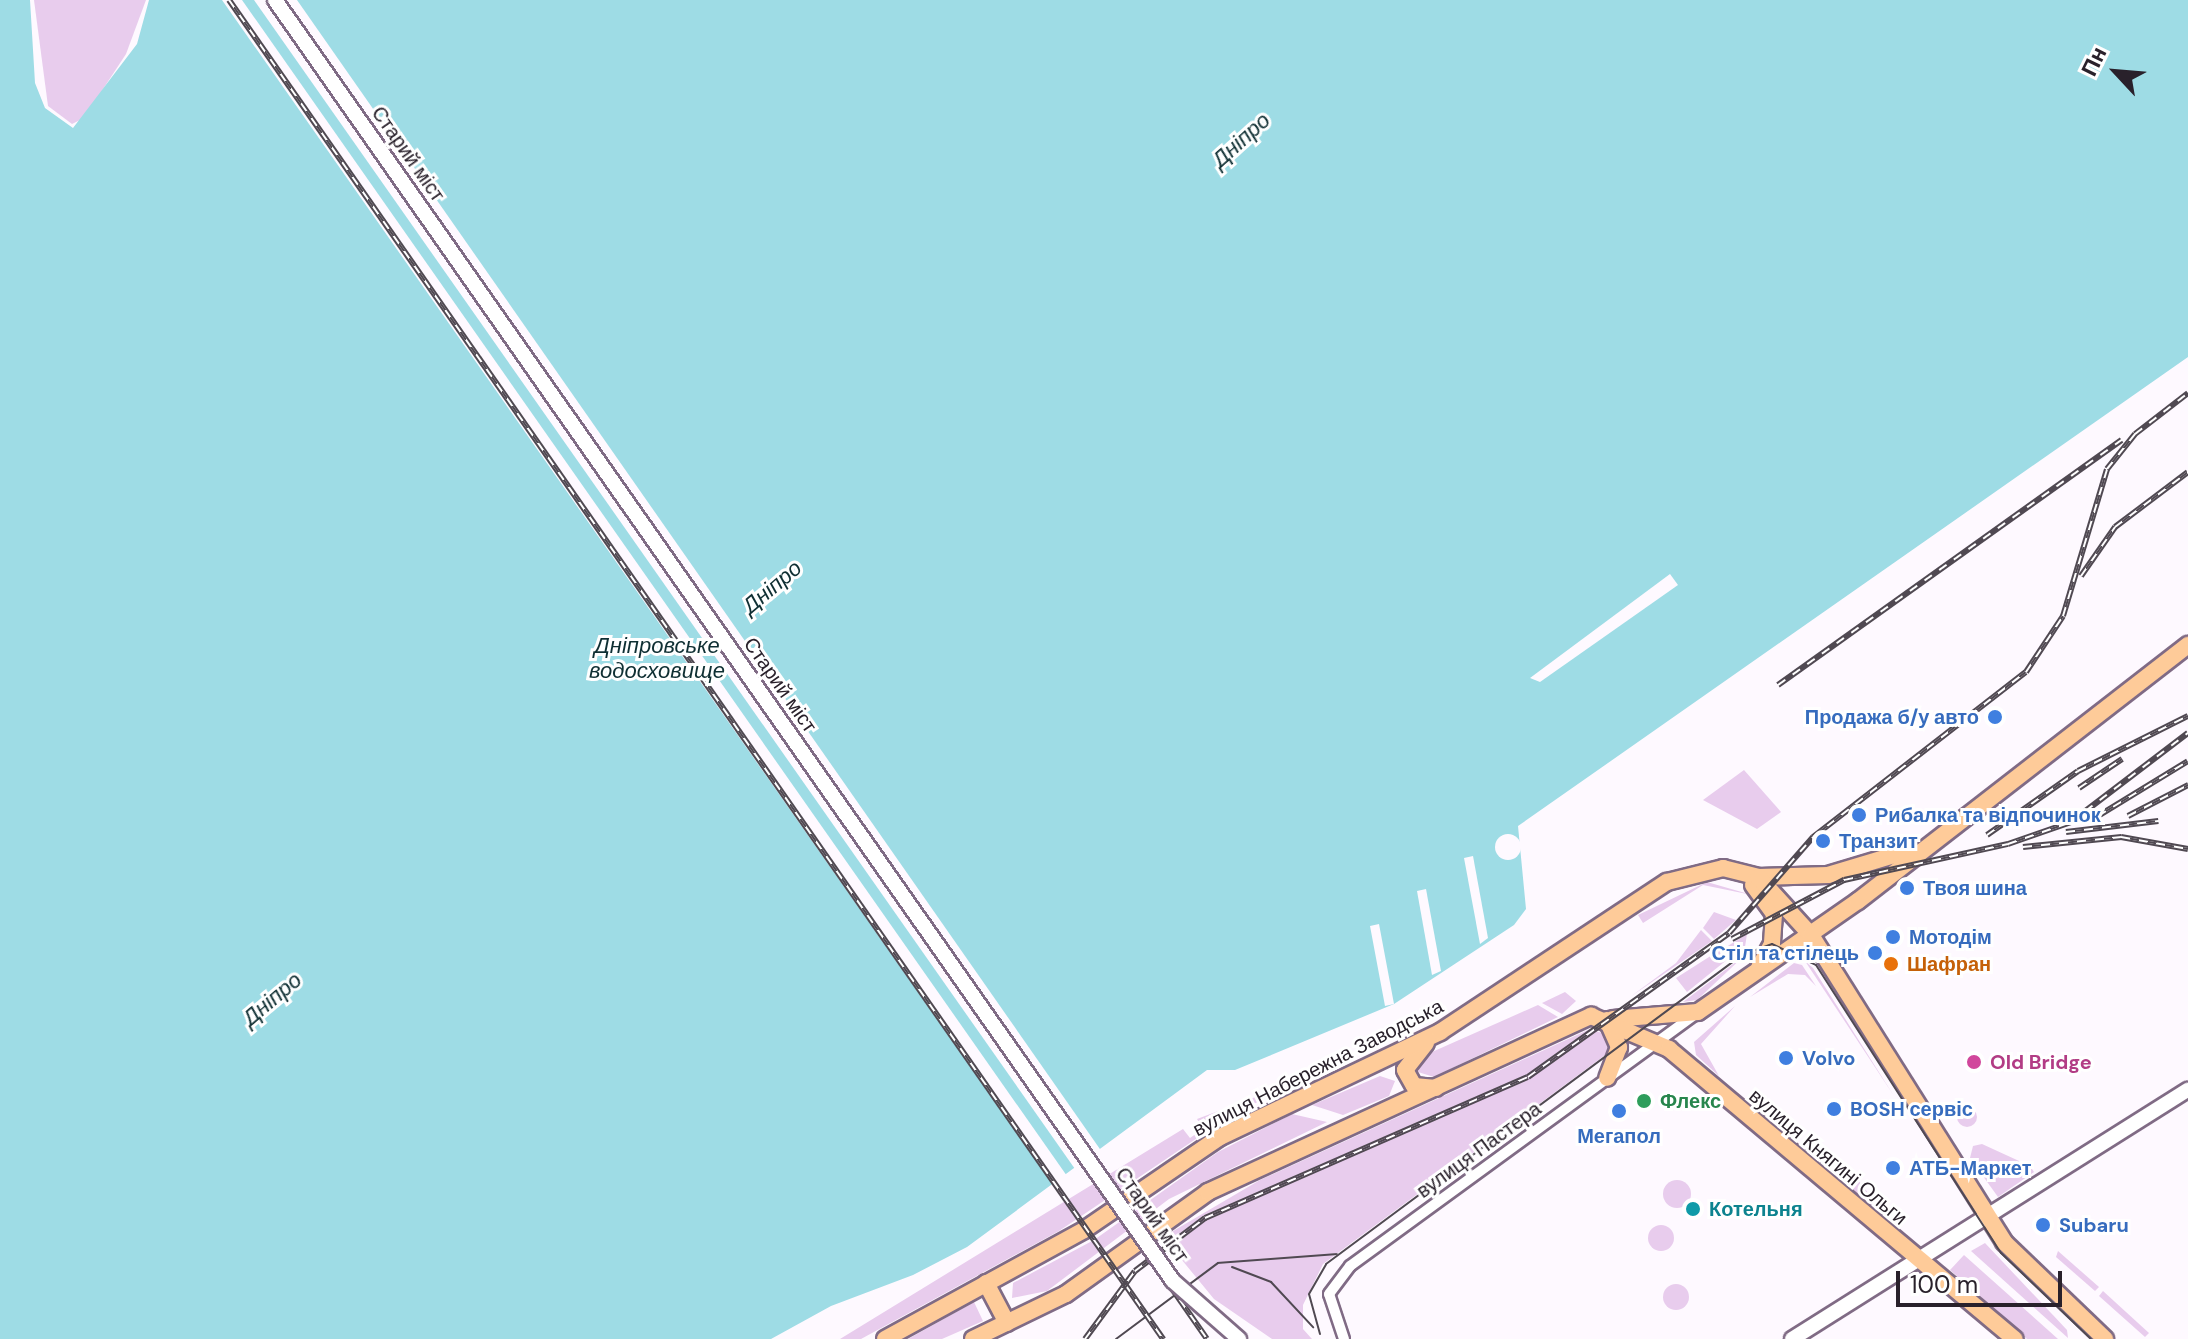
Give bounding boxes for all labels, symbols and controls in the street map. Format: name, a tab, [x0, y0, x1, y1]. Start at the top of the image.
north arrow	[2076, 32, 2156, 112]
text: Пн	[2075, 42, 2113, 81]
street label: Старий міст	[366, 102, 450, 206]
water label: Дніпро	[1207, 107, 1275, 173]
water label: Дніпро	[737, 555, 807, 619]
water label: Дніпровське водосховище	[589, 632, 725, 684]
street label: Старий міст	[738, 633, 822, 737]
place label: Продажа б/у авто	[1805, 705, 1979, 729]
marker: Продажа б/у авто	[1986, 708, 2004, 726]
place label: Рибалка та відпочинок	[1875, 803, 2101, 827]
marker: Рибалка та відпочинок	[1850, 806, 1868, 824]
place label: Транзит	[1839, 829, 1918, 853]
marker: Транзит	[1814, 832, 1832, 850]
place label: Твоя шина	[1923, 876, 2027, 900]
marker: Твоя шина	[1898, 879, 1916, 897]
place label: Мотодім	[1909, 925, 1992, 949]
marker: Мотодім	[1884, 928, 1902, 946]
place label: Стіл та стілець	[1712, 941, 1859, 965]
marker: Стіл та стілець	[1866, 944, 1884, 962]
place label: Шафран	[1907, 952, 1991, 976]
marker: Шафран	[1882, 955, 1900, 973]
water label: Дніпро	[237, 967, 307, 1031]
street label: вулиця Набережна Заводська	[1189, 994, 1447, 1142]
place label: Volvo	[1802, 1046, 1856, 1070]
marker: Volvo	[1777, 1049, 1795, 1067]
place label: Old Bridge	[1990, 1050, 2092, 1074]
marker: Old Bridge	[1965, 1053, 1983, 1071]
street label: вулиця Княгині Ольги	[1744, 1084, 1912, 1230]
place label: Флекс	[1660, 1089, 1721, 1113]
marker: Флекс	[1635, 1092, 1653, 1110]
street label: вулиця Пастера	[1412, 1097, 1546, 1203]
place label: BOSH сервіс	[1850, 1097, 1973, 1121]
marker: BOSH сервіс	[1825, 1100, 1843, 1118]
marker: Мегапол	[1610, 1102, 1628, 1120]
place label: Мегапол	[1577, 1124, 1661, 1148]
place label: АТБ-Маркет	[1909, 1156, 2031, 1180]
marker: АТБ-Маркет	[1884, 1159, 1902, 1177]
street label: Старий міст	[1110, 1163, 1194, 1267]
place label: Котельня	[1709, 1197, 1803, 1221]
marker: Котельня	[1684, 1200, 1702, 1218]
place label: Subaru	[2059, 1213, 2129, 1237]
marker: Subaru	[2034, 1216, 2052, 1234]
scale bar	[1900, 1255, 2066, 1305]
text: 100 m	[1910, 1269, 1978, 1300]

